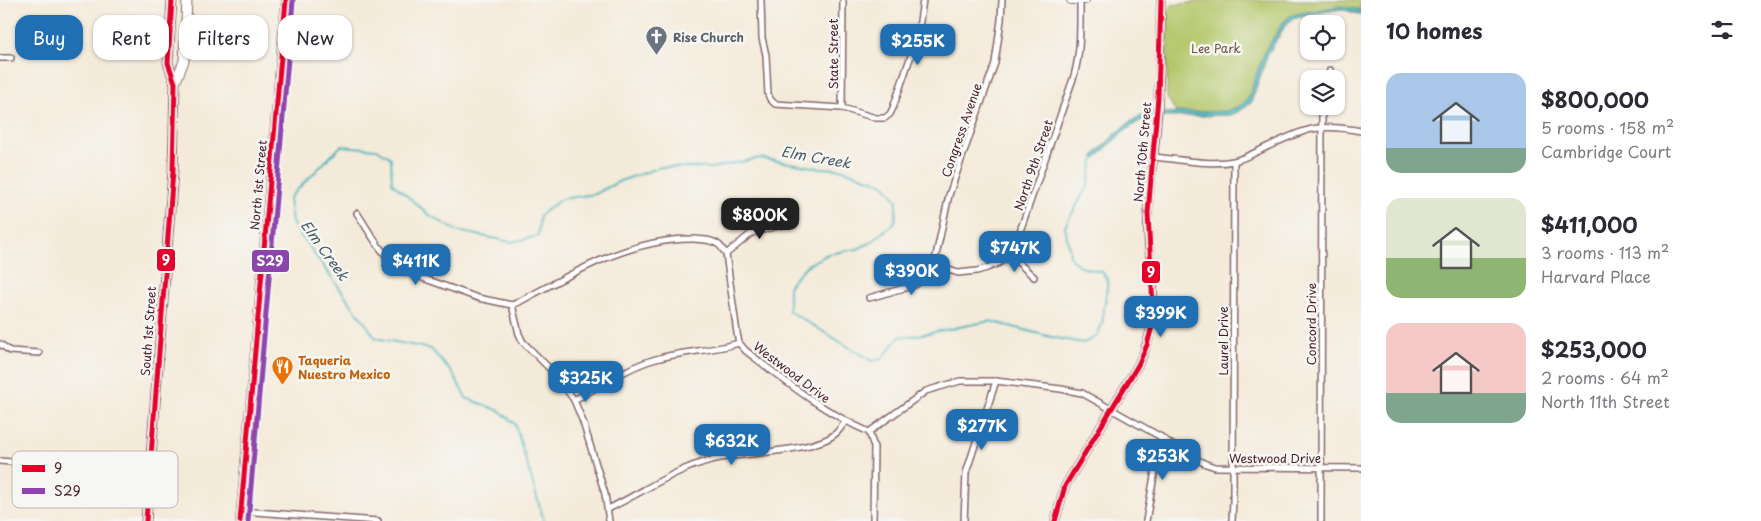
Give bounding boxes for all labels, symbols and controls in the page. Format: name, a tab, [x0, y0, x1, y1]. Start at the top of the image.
text: 10 homes	[1386, 14, 1483, 46]
chip: Buy	[15, 15, 83, 60]
chip: Rent	[93, 15, 169, 60]
chip: Filters	[179, 15, 268, 60]
chip: New	[278, 15, 352, 60]
map controls	[1300, 15, 1345, 115]
button: locate	[1300, 15, 1345, 60]
icon: filters	[1708, 16, 1736, 44]
street label: State Street	[824, 19, 842, 89]
pin: $255K	[883, 23, 953, 66]
church icon: Rise Church	[645, 25, 669, 56]
place label: Rise Church	[673, 28, 744, 46]
text: $255K	[891, 28, 945, 52]
park label: Lee Park	[1191, 39, 1241, 57]
button: layers	[1300, 70, 1345, 115]
street label: Congress Avenue	[936, 80, 986, 180]
text: $800,000	[1541, 83, 1649, 115]
icon: home	[1426, 93, 1486, 153]
street label: North 10th Street	[1129, 101, 1155, 203]
text: 5 rooms · 158 m²	[1541, 115, 1674, 139]
street label: North 9th Street	[1009, 117, 1057, 213]
street label: North 1st Street	[245, 139, 271, 231]
text: Cambridge Court	[1541, 139, 1671, 163]
water label: Elm Creek	[780, 141, 854, 174]
pin: $800K	[725, 198, 795, 240]
text: $800K	[732, 202, 788, 226]
text: $411,000	[1541, 208, 1638, 240]
water label: Elm Creek	[296, 216, 355, 286]
icon: home	[1426, 218, 1486, 278]
pin: $747K	[980, 230, 1050, 273]
text: $747K	[990, 235, 1040, 259]
text: 3 rooms · 113 m²	[1541, 240, 1669, 264]
pin: $411K	[381, 244, 451, 286]
line badge: 9	[156, 248, 176, 272]
text: $411K	[392, 248, 440, 272]
text: 9	[162, 249, 170, 270]
line badge: S29	[251, 249, 290, 273]
text: S29	[257, 250, 283, 271]
pin: $390K	[877, 254, 947, 296]
text: $390K	[885, 258, 939, 282]
line badge: 9	[1141, 260, 1161, 284]
text: 9	[1147, 261, 1155, 282]
text: Harvard Place	[1541, 264, 1651, 288]
street label: Concord Drive	[1302, 282, 1320, 365]
street label: South 1st Street	[136, 285, 160, 376]
pin: $399K	[1126, 296, 1196, 338]
text: $399K	[1135, 300, 1187, 324]
street label: Laurel Drive	[1214, 306, 1232, 376]
text: $253,000	[1541, 333, 1647, 365]
street label: Westwood Drive	[750, 337, 834, 407]
icon: home	[1426, 343, 1486, 403]
place label: Taqueria Nuestro Mexico	[298, 351, 390, 383]
restaurant icon: Taqueria Nuestro Mexico	[270, 355, 294, 386]
pin: $325K	[551, 360, 621, 403]
text: $325K	[559, 365, 613, 389]
text: 2 rooms · 64 m²	[1541, 365, 1669, 389]
text: North 11th Street	[1541, 389, 1669, 413]
pin: $277K	[947, 408, 1017, 451]
text: $277K	[957, 413, 1007, 437]
pin: $632K	[697, 424, 767, 466]
text: $632K	[705, 428, 759, 452]
pin: $253K	[1128, 438, 1198, 481]
text: $253K	[1137, 443, 1189, 467]
street label: Westwood Drive	[1229, 449, 1321, 467]
legend	[12, 451, 178, 508]
text: 9	[54, 457, 62, 478]
text: S29	[54, 480, 81, 501]

